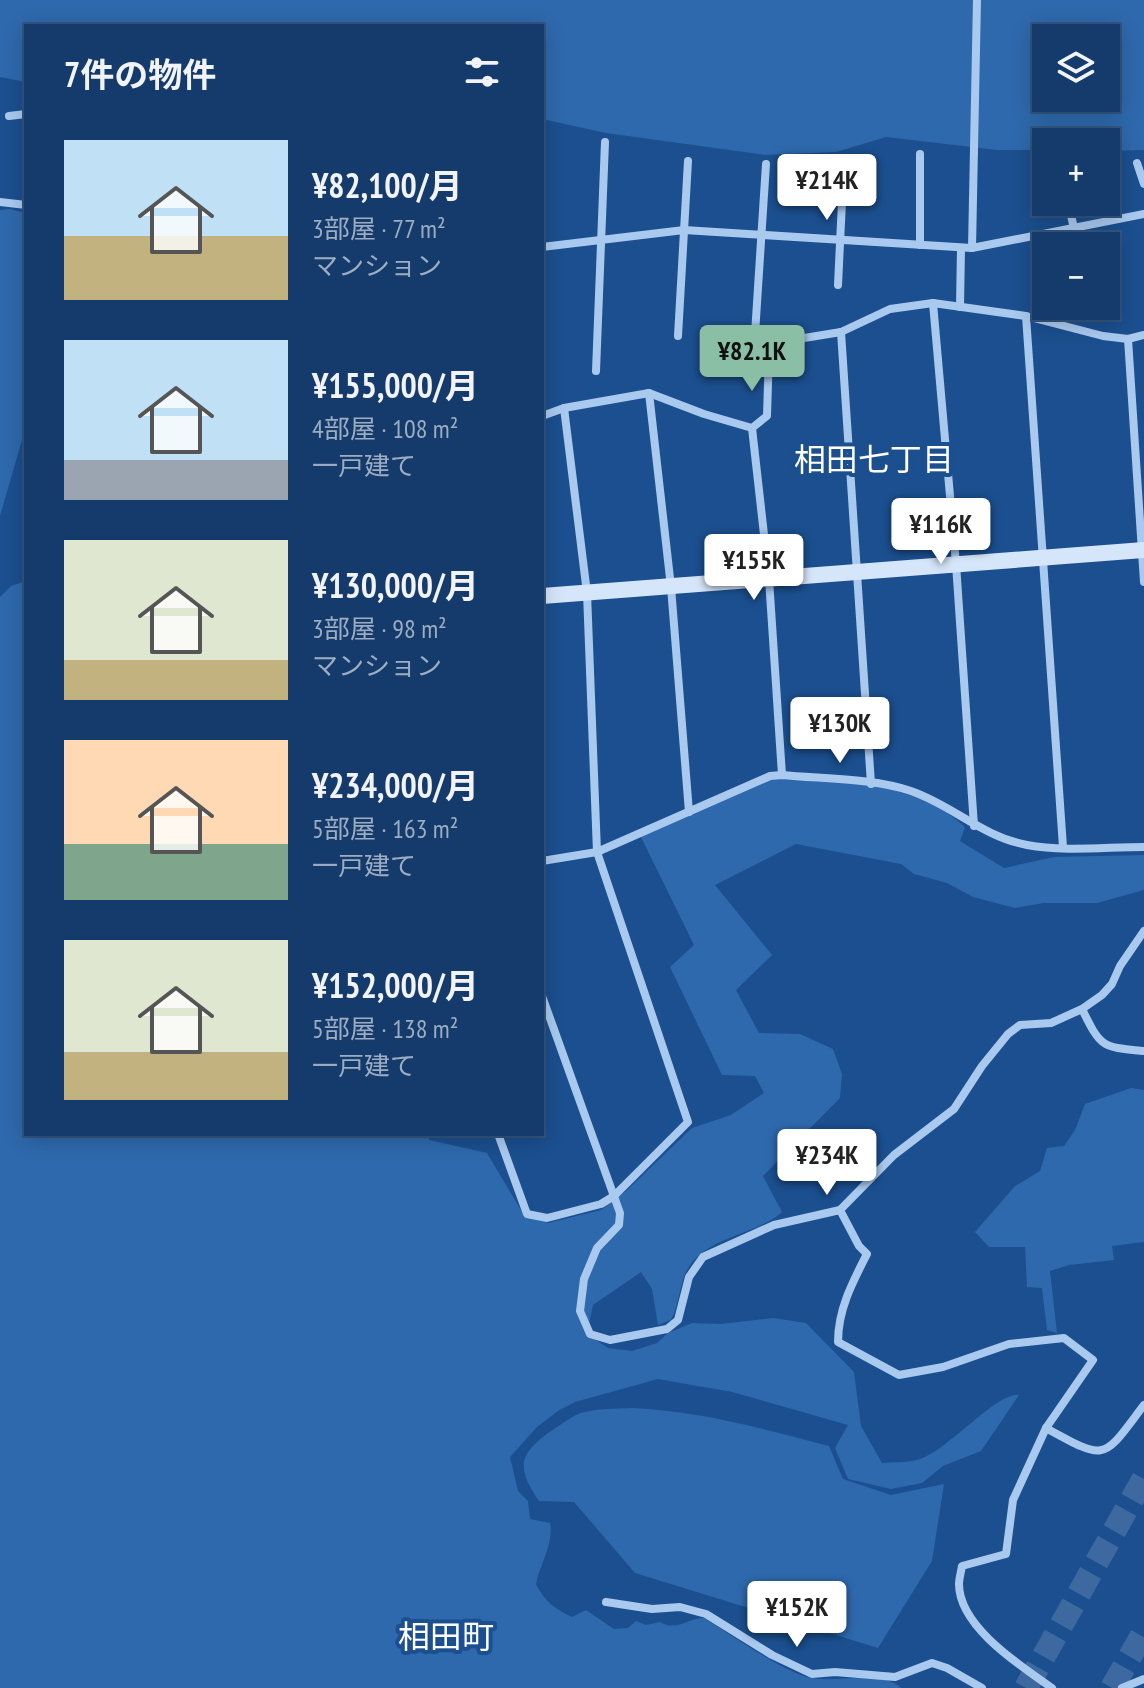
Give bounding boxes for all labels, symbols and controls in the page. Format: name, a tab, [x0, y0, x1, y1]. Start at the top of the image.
map controls	[1032, 24, 1120, 320]
button: layers	[1032, 24, 1120, 112]
icon: filters	[460, 50, 504, 94]
text: 7件の物件	[64, 52, 216, 96]
button: +	[1032, 128, 1120, 216]
pin: ¥214K	[771, 154, 883, 222]
text: ¥82,100/月	[312, 163, 463, 207]
text: ¥214K	[795, 163, 859, 196]
icon: home	[128, 172, 224, 268]
text: 3部屋 · 77 m²	[312, 212, 446, 245]
button: −	[1032, 232, 1120, 320]
text: マンション	[312, 249, 442, 282]
pin: ¥82.1K	[687, 325, 817, 393]
text: ¥82.1K	[718, 334, 786, 367]
text: ¥155,000/月	[312, 363, 479, 407]
icon: home	[128, 372, 224, 468]
text: 4部屋 · 108 m²	[312, 412, 458, 445]
district label: 相田七丁目	[794, 438, 954, 480]
text: 一戸建て	[312, 449, 416, 482]
pin: ¥116K	[885, 498, 997, 566]
text: ¥116K	[909, 507, 973, 540]
pin: ¥155K	[698, 534, 810, 602]
text: ¥155K	[722, 543, 786, 576]
text: ¥130,000/月	[312, 563, 479, 607]
icon: home	[128, 572, 224, 668]
text: 3部屋 · 98 m²	[312, 612, 447, 645]
text: マンション	[312, 649, 442, 682]
pin: ¥130K	[784, 697, 896, 765]
text: ¥130K	[808, 706, 872, 739]
text: ¥234,000/月	[312, 763, 479, 807]
icon: home	[128, 772, 224, 868]
text: 5部屋 · 163 m²	[312, 812, 458, 845]
text: 一戸建て	[312, 849, 416, 882]
text: ¥152,000/月	[312, 963, 479, 1007]
icon: home	[128, 972, 224, 1068]
text: 5部屋 · 138 m²	[312, 1012, 458, 1045]
text: 一戸建て	[312, 1049, 416, 1082]
pin: ¥234K	[771, 1129, 883, 1197]
text: ¥234K	[795, 1138, 859, 1171]
pin: ¥152K	[741, 1581, 853, 1649]
text: ¥152K	[765, 1590, 829, 1623]
district label: 相田町	[398, 1615, 494, 1657]

